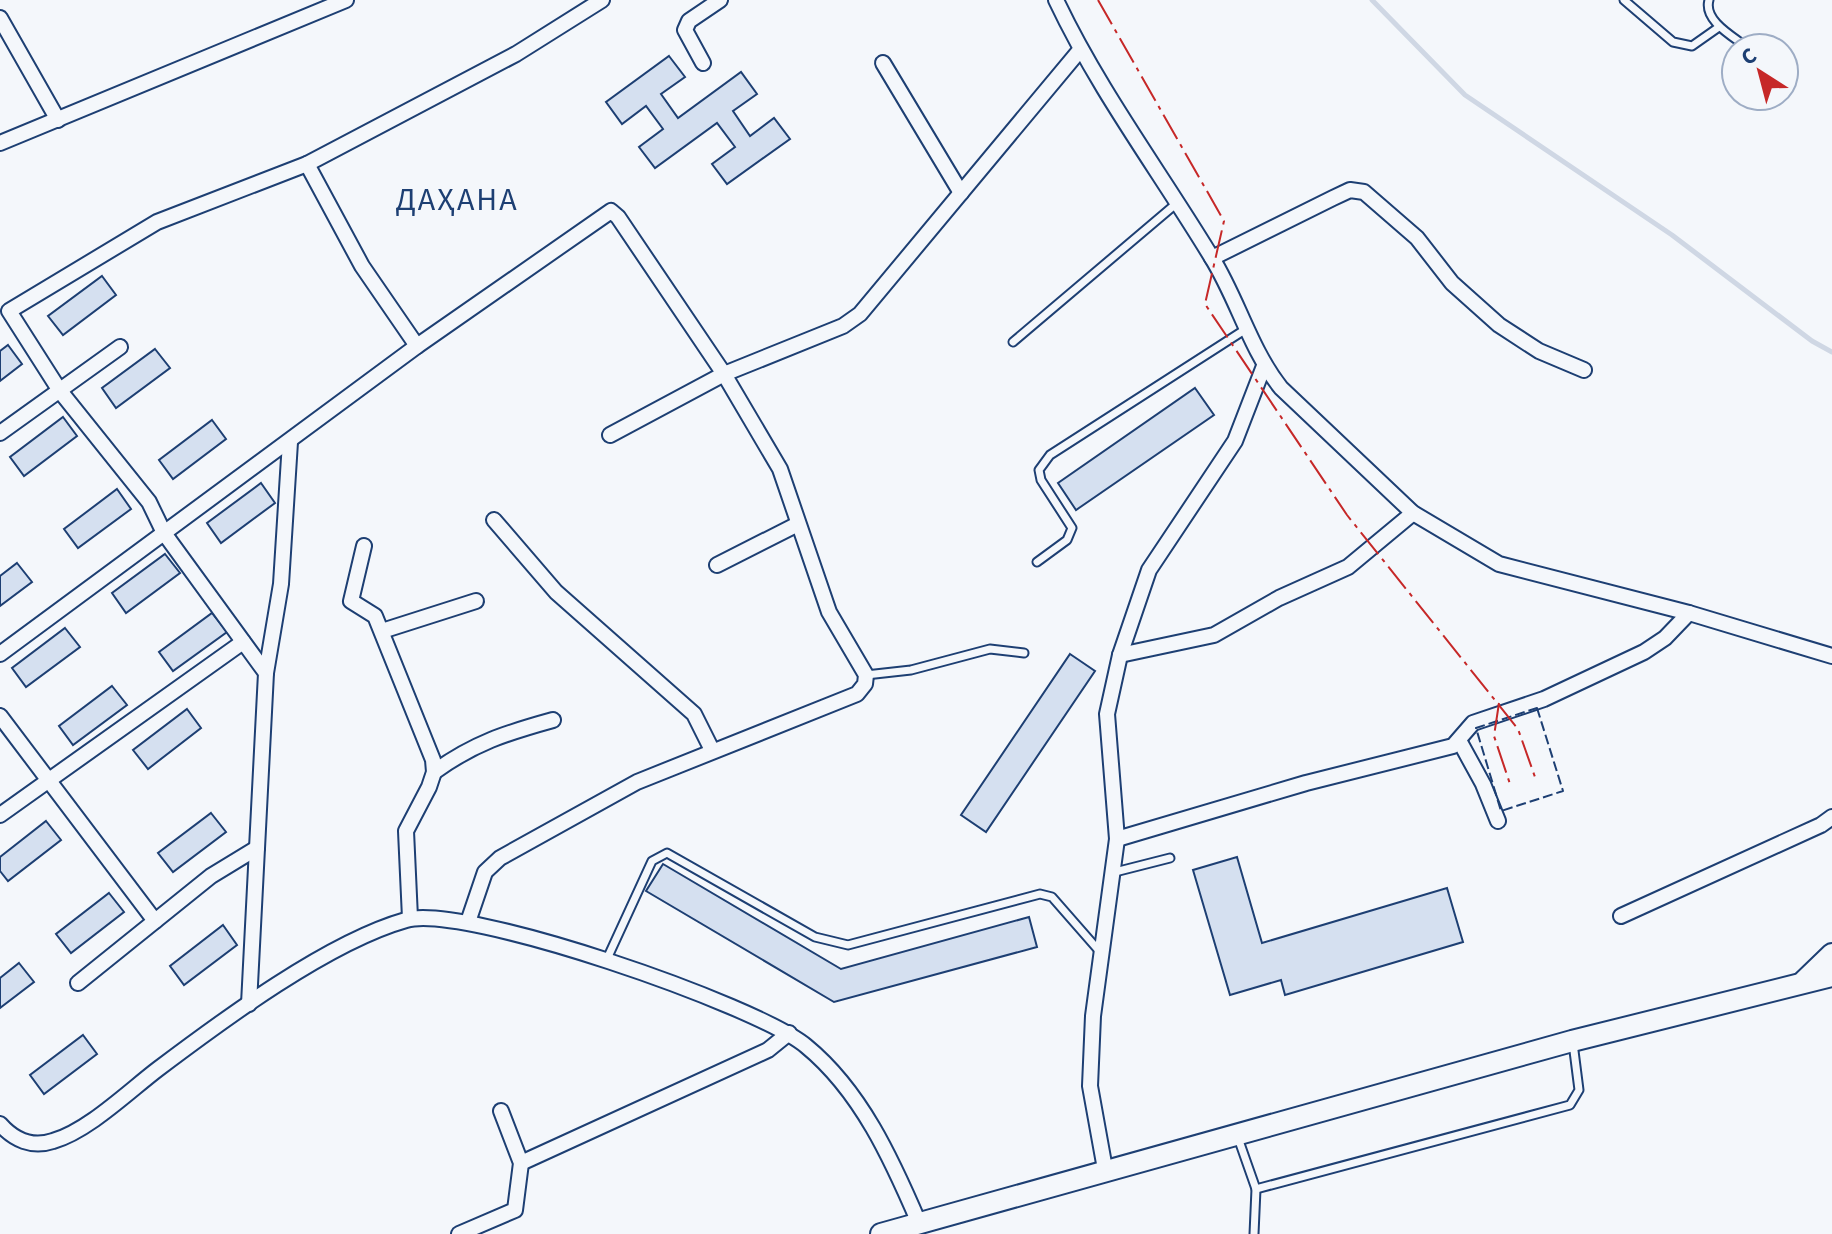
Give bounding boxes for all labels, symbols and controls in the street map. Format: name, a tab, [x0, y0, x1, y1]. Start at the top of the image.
north arrow	[1720, 32, 1800, 112]
text: С	[1734, 40, 1764, 73]
district label: ДАҲАНА	[395, 177, 519, 223]

